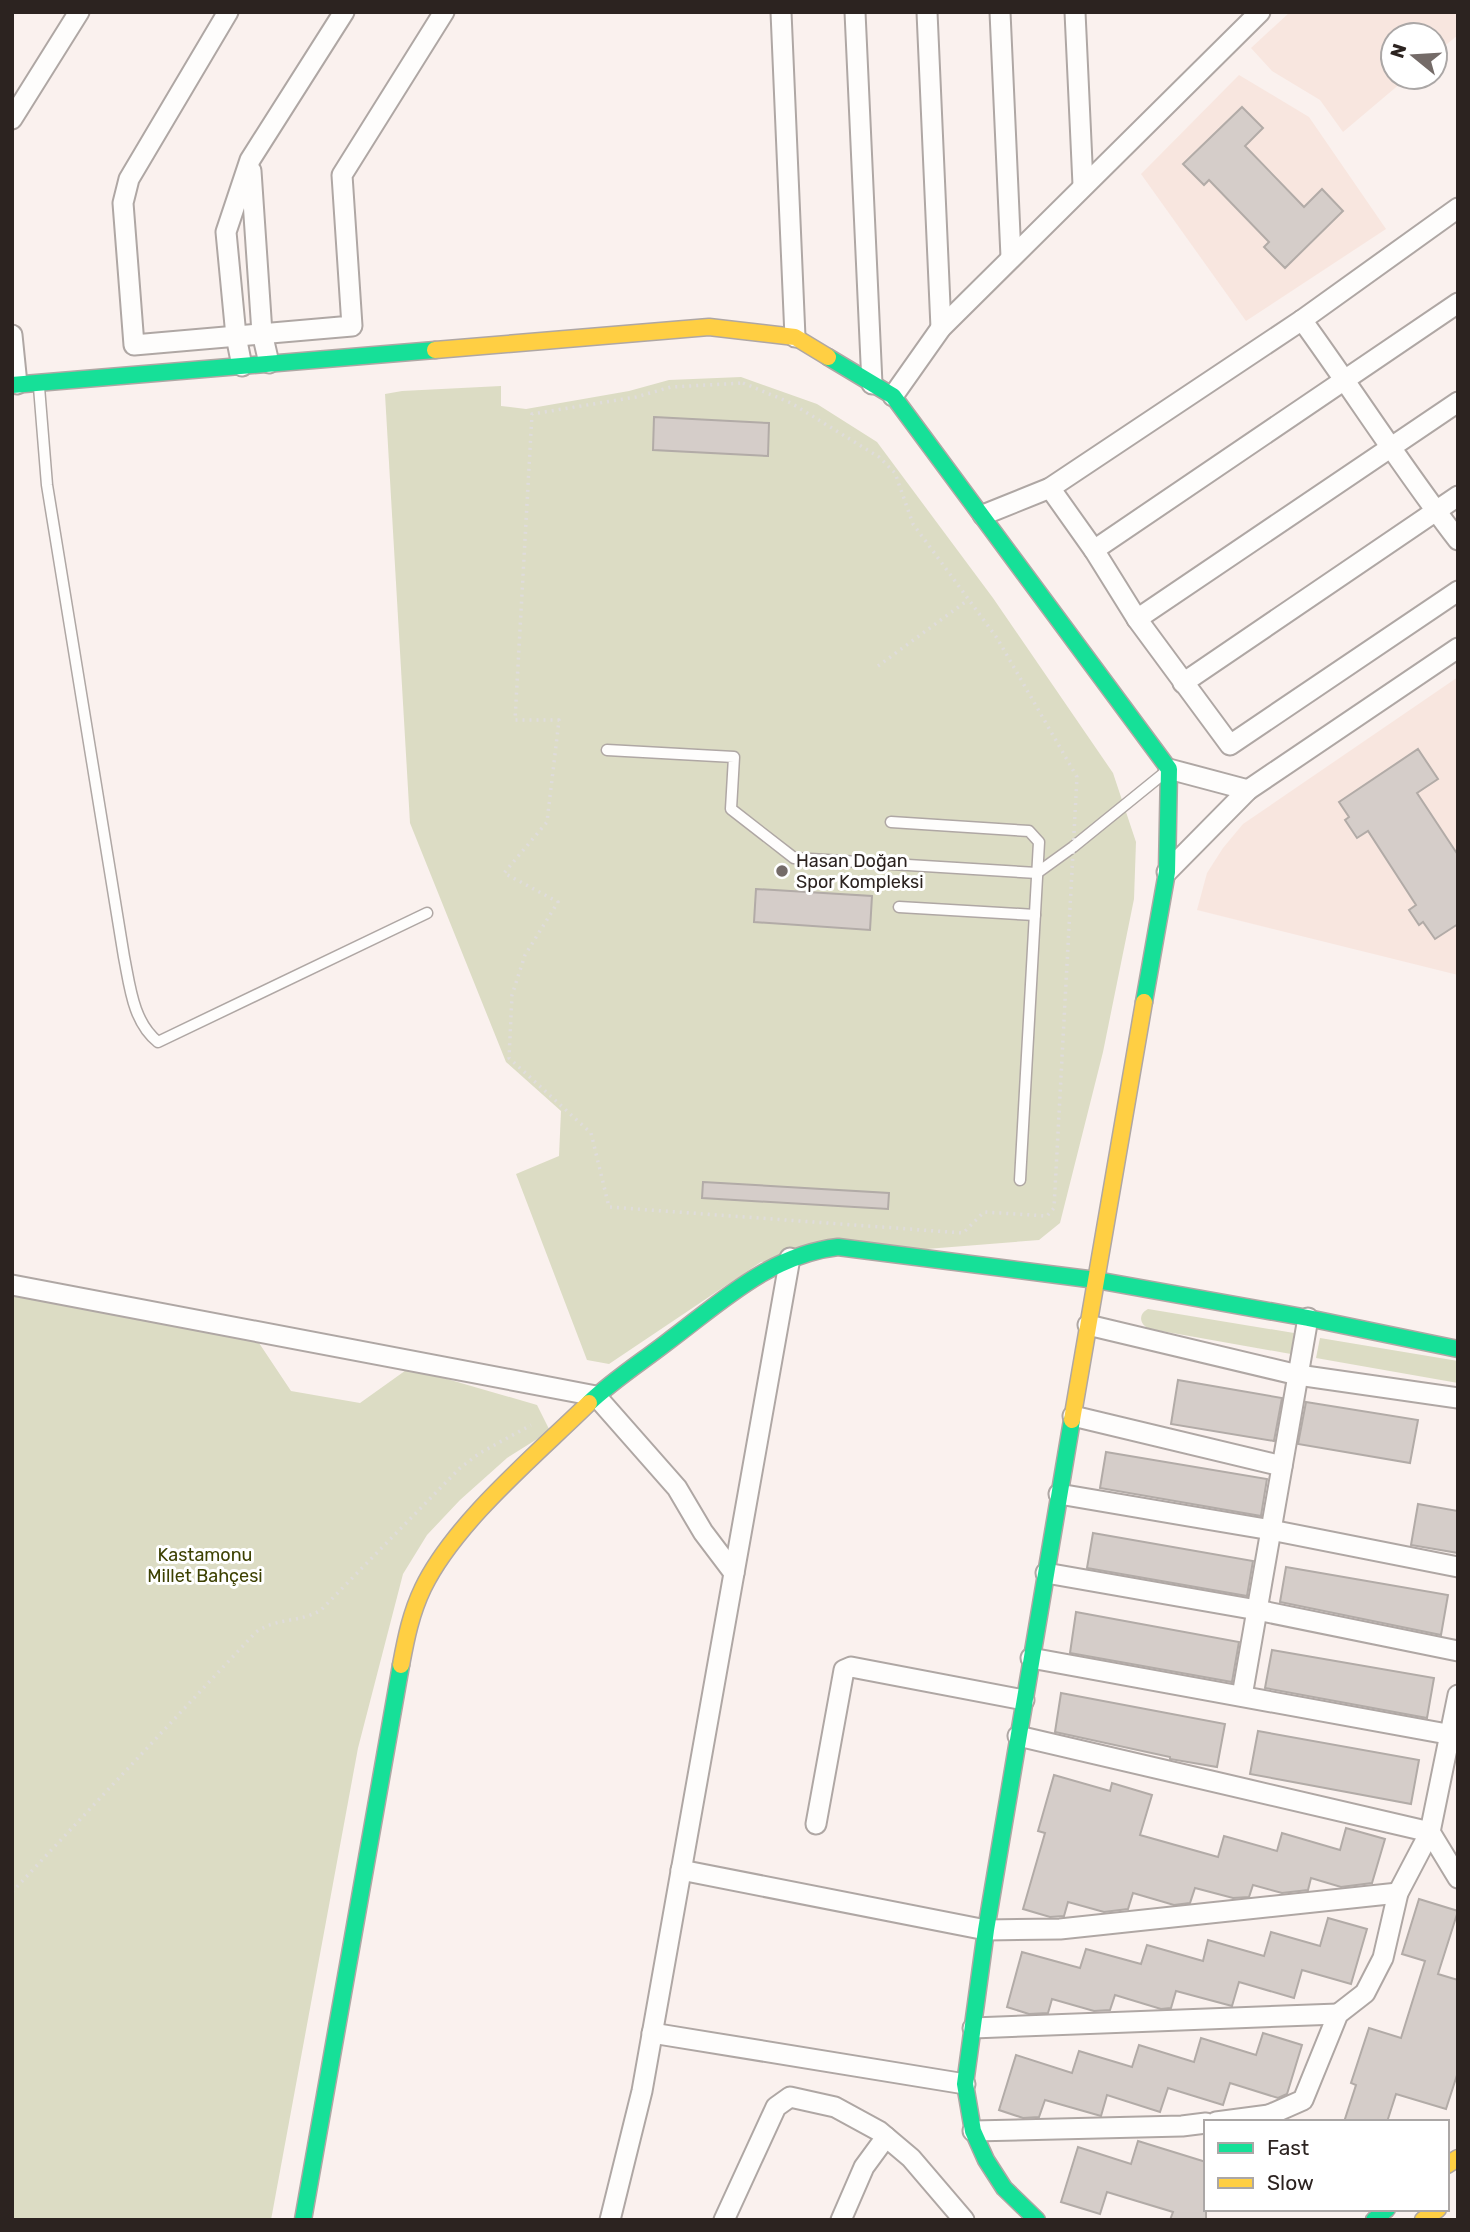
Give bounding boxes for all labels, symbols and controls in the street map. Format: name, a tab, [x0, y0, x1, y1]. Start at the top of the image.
north arrow	[1379, 21, 1449, 91]
text: N	[1385, 41, 1411, 61]
place label: Hasan Doğan Spor Kompleksi	[796, 850, 924, 893]
marker: Hasan Doğan Spor Kompleksi	[774, 863, 790, 879]
park label: Kastamonu Millet Bahçesi	[147, 1544, 263, 1587]
legend	[1204, 2120, 1449, 2211]
text: Fast	[1267, 2135, 1309, 2160]
text: Slow	[1267, 2170, 1314, 2195]

